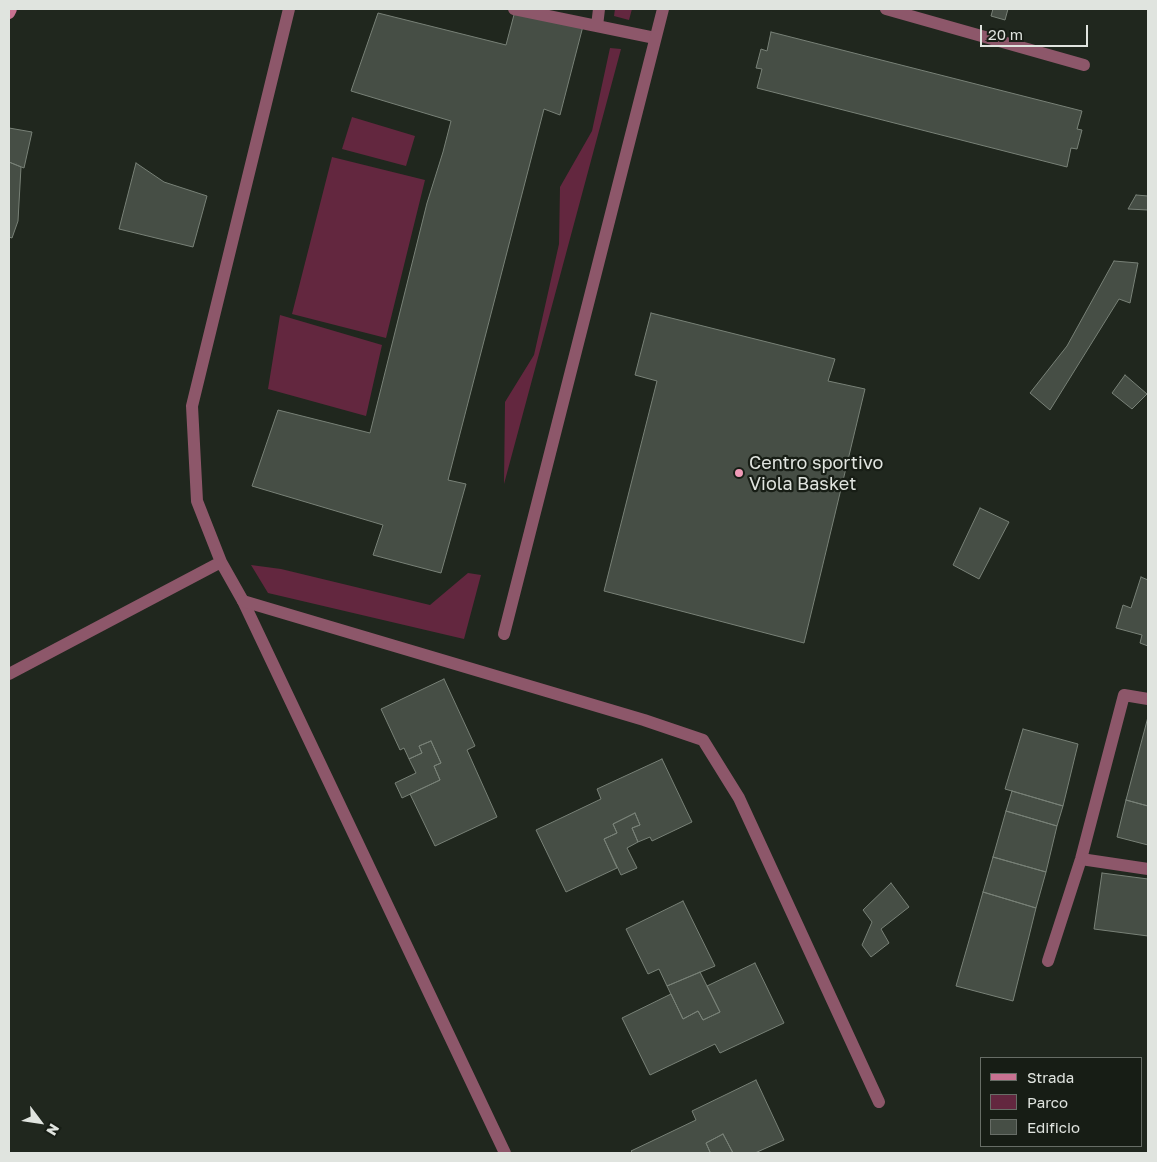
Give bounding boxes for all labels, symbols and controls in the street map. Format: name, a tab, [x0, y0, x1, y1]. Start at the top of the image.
scale bar	[982, 15, 1090, 47]
text: 20 m	[988, 25, 1023, 43]
place label: Centro sportivo Viola Basket	[749, 452, 883, 494]
marker: Centro sportivo Viola Basket	[733, 467, 745, 479]
legend	[980, 1057, 1142, 1147]
text: Strada	[1027, 1068, 1074, 1086]
text: Parco	[1027, 1093, 1068, 1111]
north arrow	[15, 1097, 65, 1147]
text: Edificio	[1027, 1118, 1080, 1136]
text: N	[43, 1121, 63, 1139]

